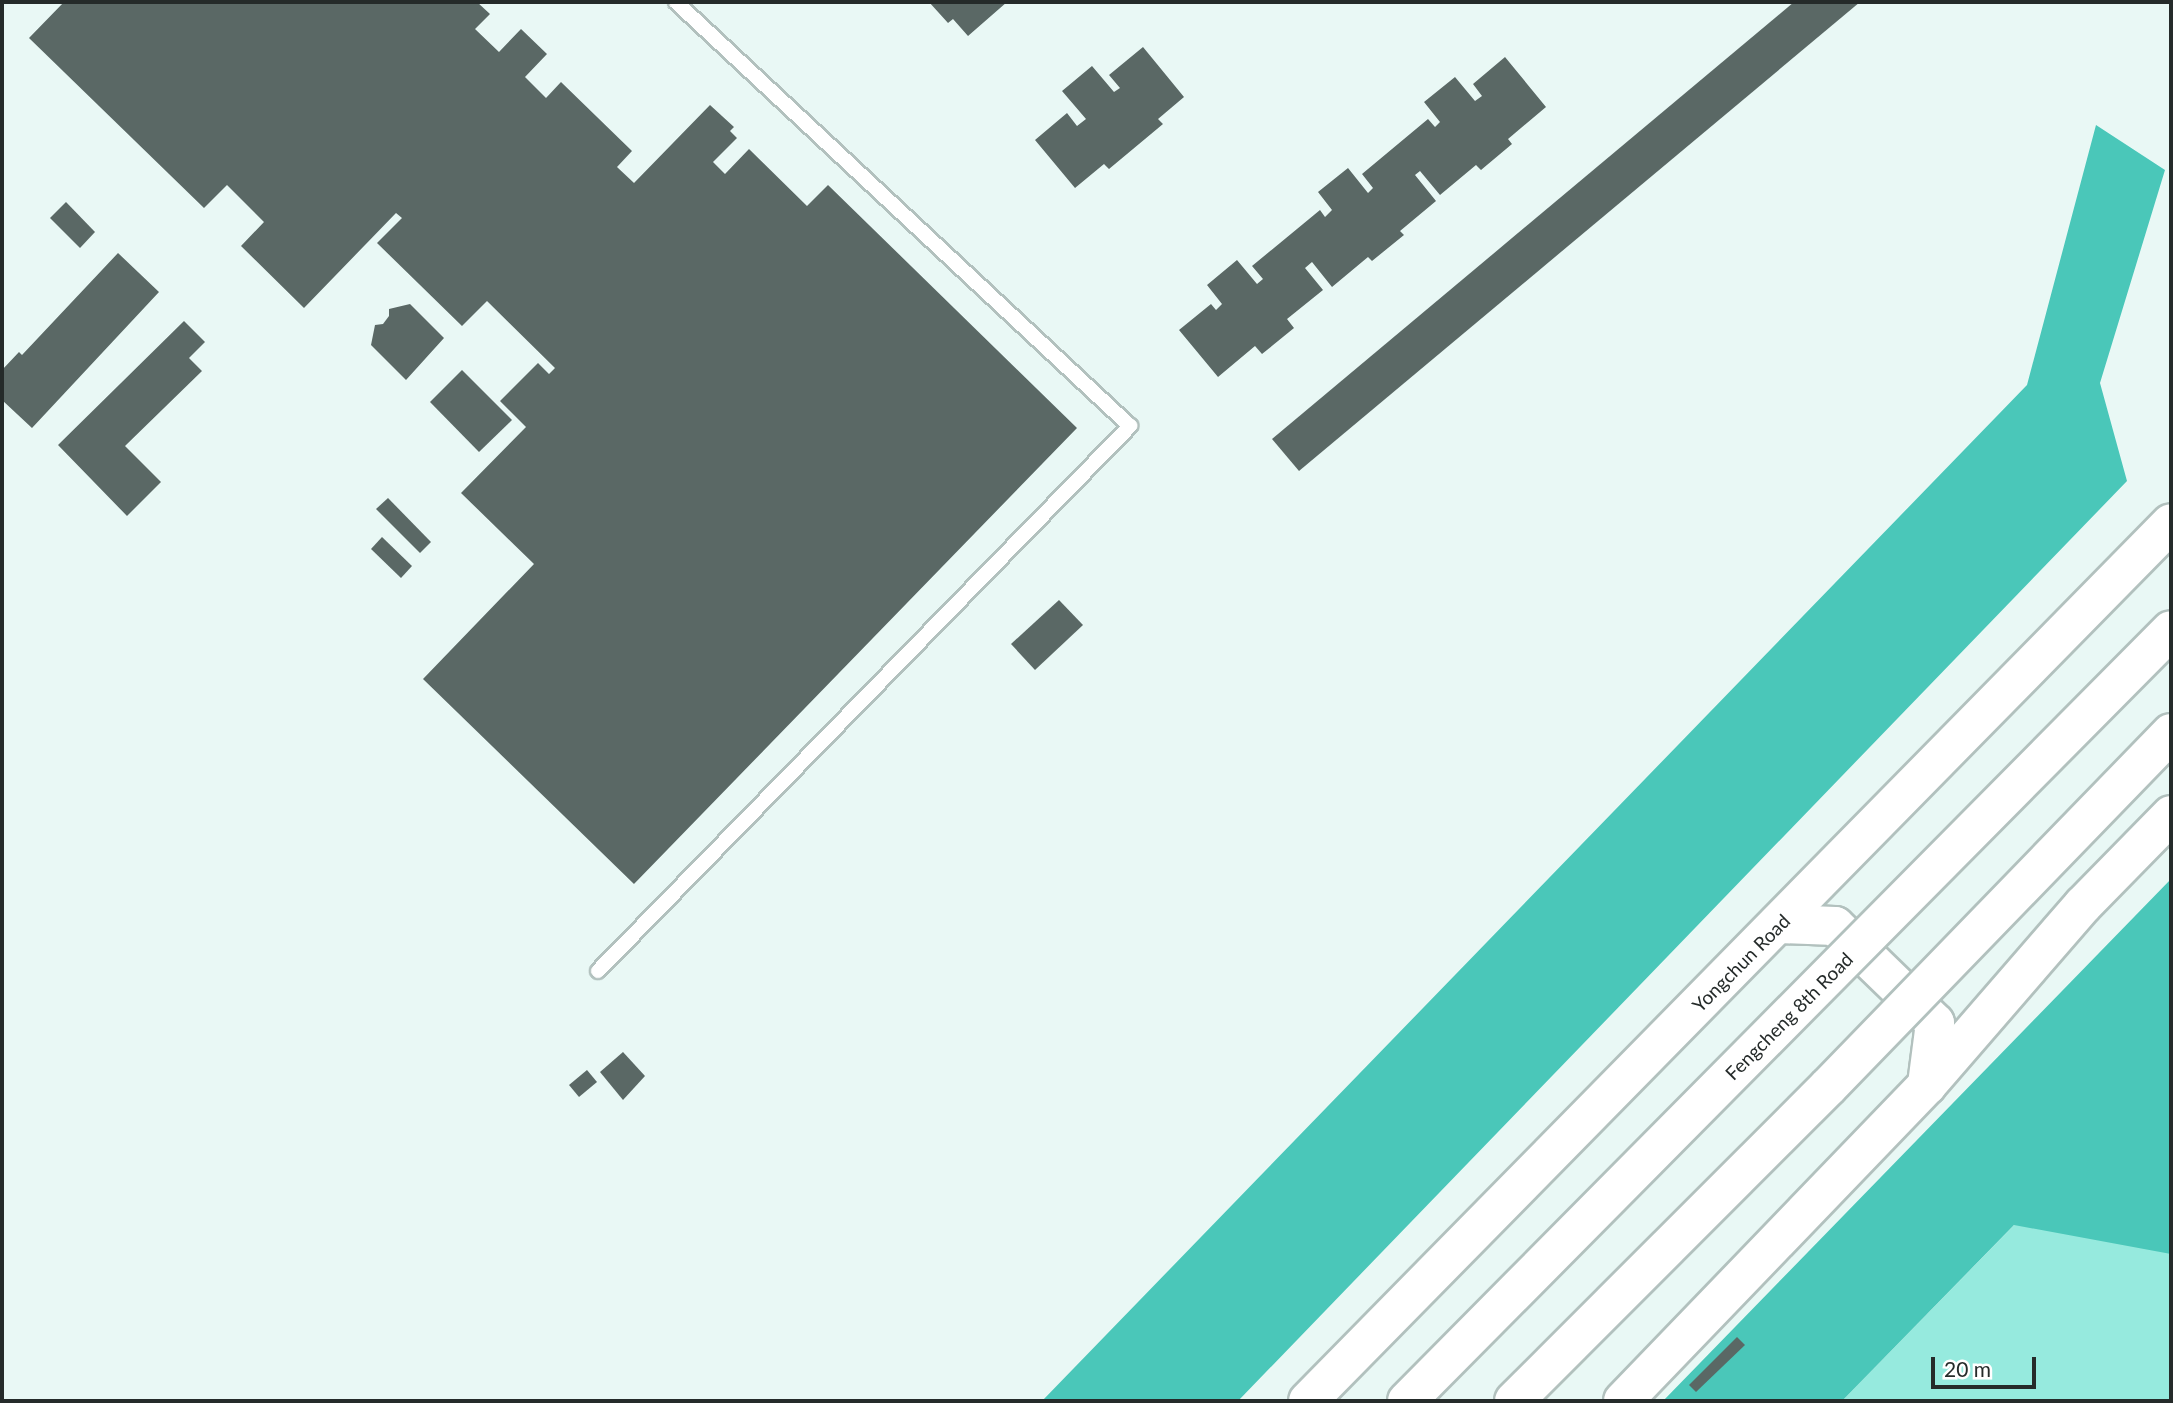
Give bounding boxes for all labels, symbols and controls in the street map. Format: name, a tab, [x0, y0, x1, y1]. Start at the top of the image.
street label: Yongchun Road	[1687, 909, 1795, 1017]
street label: Fengcheng 8th Road	[1721, 948, 1857, 1084]
scale bar	[1935, 1344, 2040, 1388]
text: 20 m	[1944, 1356, 1991, 1381]

